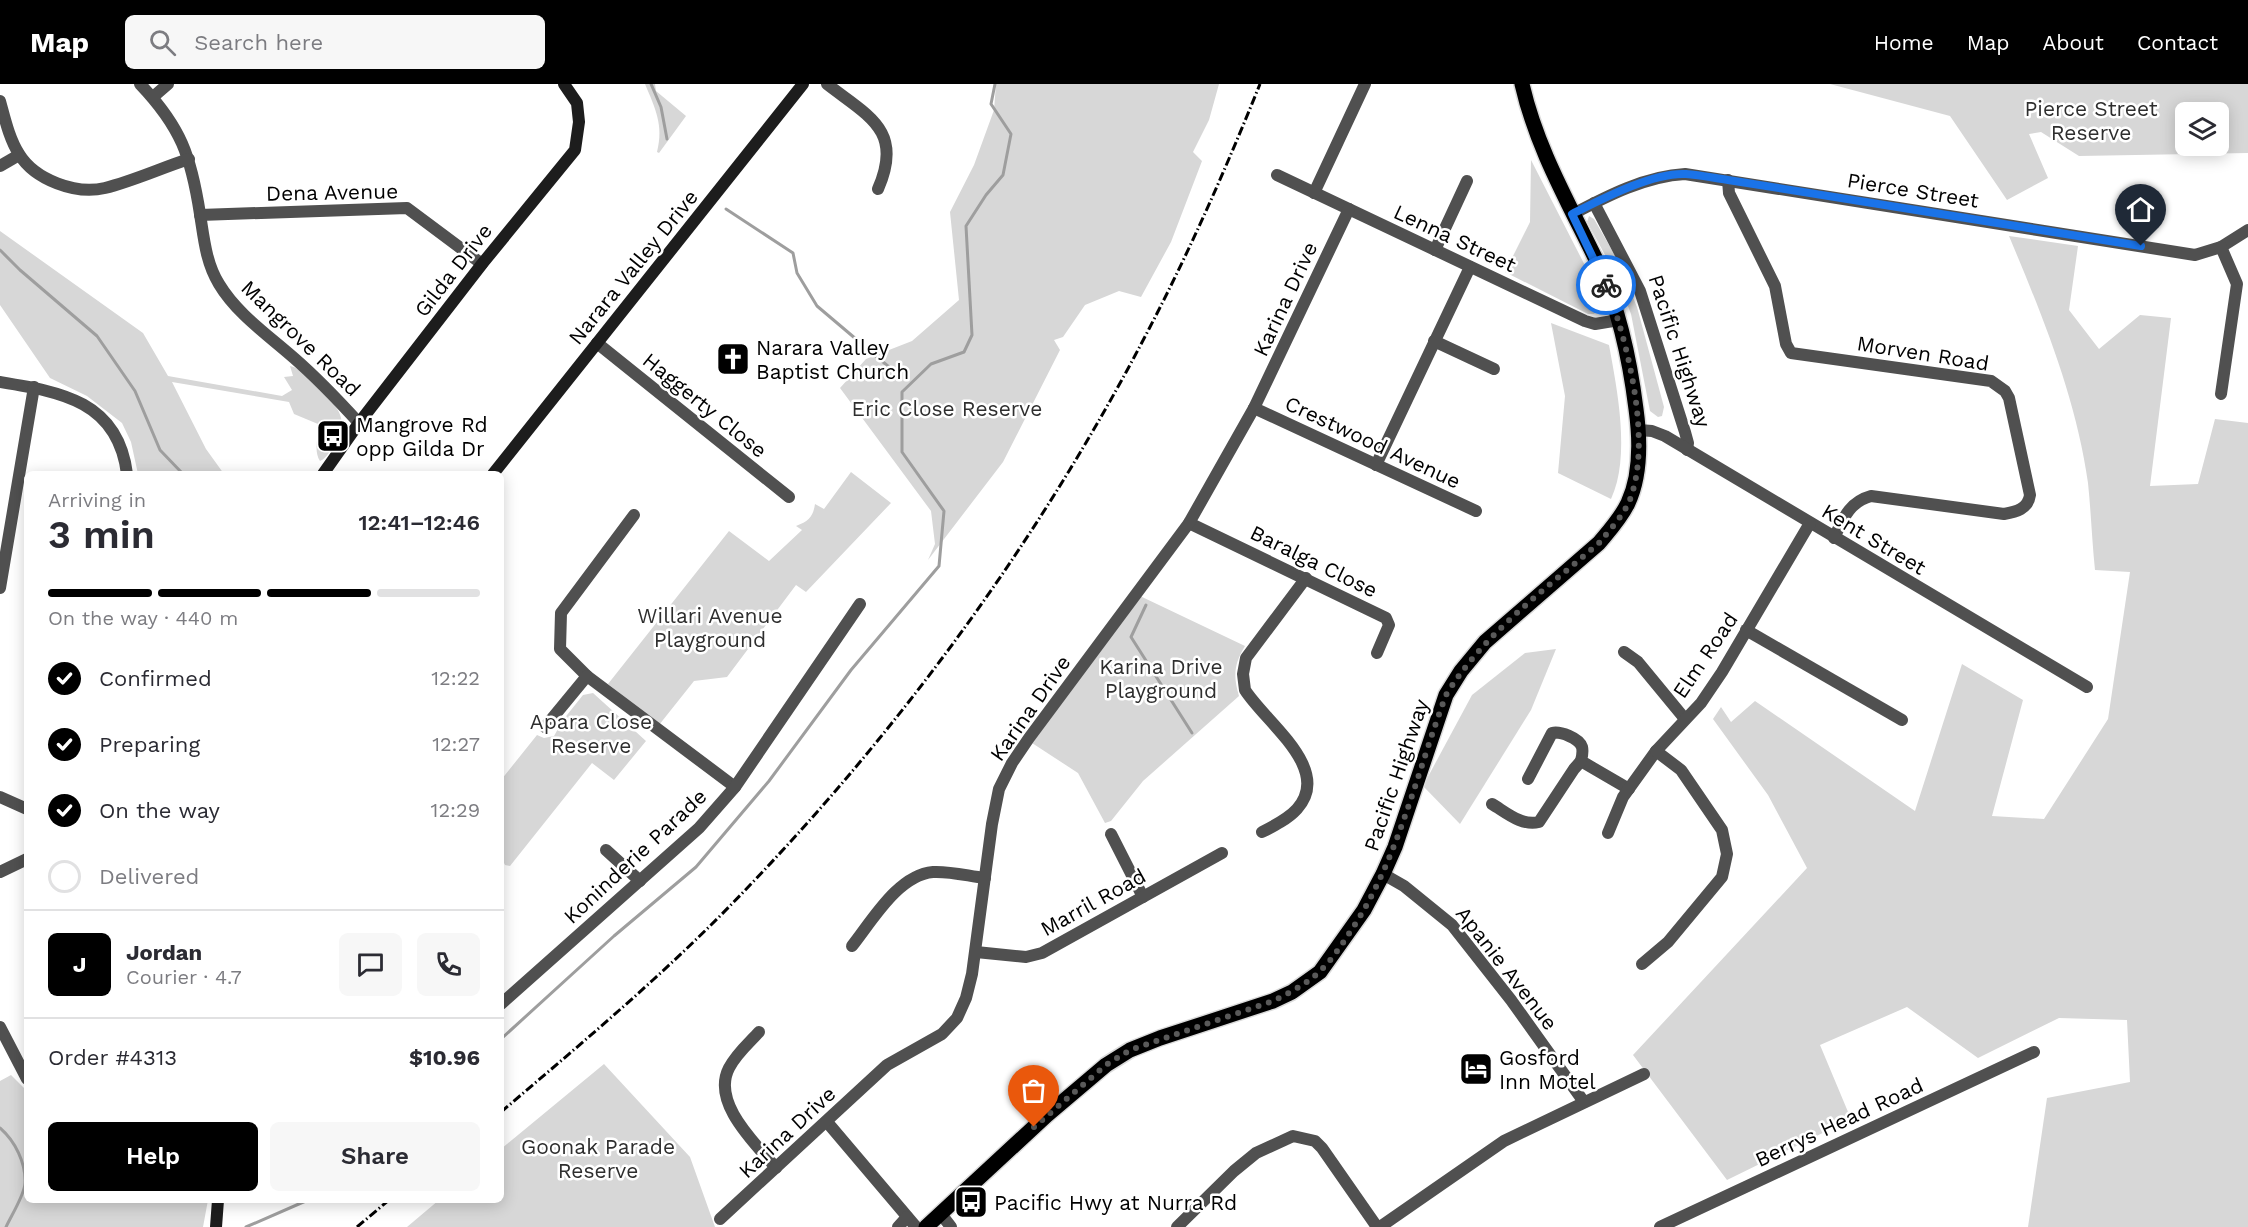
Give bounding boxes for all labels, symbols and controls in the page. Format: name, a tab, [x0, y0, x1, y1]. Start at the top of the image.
search box	[125, 15, 545, 69]
text: Map	[30, 26, 89, 59]
icon: search	[146, 26, 179, 59]
text: Search here	[194, 30, 323, 55]
text: Home	[1874, 30, 1934, 55]
text: Map	[1967, 30, 2010, 55]
text: About	[2043, 30, 2104, 55]
text: Contact	[2137, 30, 2218, 55]
park label: Pierce Street Reserve	[2025, 96, 2158, 145]
map controls	[2175, 102, 2229, 156]
button: layers	[2175, 102, 2229, 156]
street label: Pierce Street	[1845, 167, 1981, 213]
street label: Dena Avenue	[266, 178, 398, 206]
pin	[2115, 184, 2166, 246]
street label: Narara Valley Drive	[563, 185, 703, 349]
icon: home	[2124, 193, 2157, 226]
street label: Lenna Street	[1390, 199, 1520, 277]
street label: Gilda Drive	[409, 218, 497, 322]
street label: Karina Drive	[1248, 238, 1322, 360]
courier	[1576, 255, 1636, 315]
icon: bike	[1590, 269, 1623, 302]
street label: Pacific Highway	[1644, 271, 1717, 431]
street label: Mangrove Road	[236, 275, 366, 401]
street label: Morven Road	[1855, 330, 1991, 376]
place label: Narara Valley Baptist Church	[756, 335, 909, 384]
church icon: Narara Valley Baptist Church	[715, 341, 751, 377]
street label: Haggerty Close	[638, 347, 772, 463]
street label: Crestwood Avenue	[1281, 390, 1465, 494]
park label: Eric Close Reserve	[852, 396, 1042, 421]
place label: Mangrove Rd opp Gilda Dr	[356, 412, 488, 461]
bus stop icon: Mangrove Rd opp Gilda Dr	[315, 418, 351, 454]
text: Arriving in	[48, 488, 146, 512]
street label: Kent Street	[1817, 498, 1931, 580]
text: 12:41–12:46	[358, 510, 480, 535]
text: 3 min	[48, 512, 155, 557]
street label: Baralga Close	[1246, 519, 1382, 603]
park label: Willari Avenue Playground	[637, 603, 783, 652]
text: On the way · 440 m	[48, 606, 238, 630]
street label: Elm Road	[1667, 607, 1743, 703]
street label: Karina Drive	[984, 650, 1076, 766]
park label: Karina Drive Playground	[1099, 654, 1223, 703]
icon: check	[48, 662, 81, 695]
text: Confirmed	[99, 666, 212, 691]
text: 12:22	[431, 666, 480, 690]
street label: Pacific Highway	[1358, 695, 1434, 854]
park label: Apara Close Reserve	[530, 709, 652, 758]
icon: check	[48, 728, 81, 761]
text: Preparing	[99, 732, 200, 757]
text: 12:27	[432, 732, 480, 756]
street label: Koninderie Parade	[558, 783, 712, 929]
icon: check	[48, 794, 81, 827]
text: On the way	[99, 798, 220, 823]
text: 12:29	[431, 798, 480, 822]
street label: Marril Road	[1036, 863, 1150, 941]
text: Delivered	[99, 864, 199, 889]
street label: Apanie Avenue	[1451, 901, 1563, 1035]
button: chat	[339, 933, 402, 996]
button: phone	[417, 933, 480, 996]
text: Jordan	[126, 940, 202, 965]
text: J	[73, 952, 86, 977]
text: Courier · 4.7	[126, 965, 242, 989]
text: Order #4313	[48, 1045, 177, 1070]
text: $10.96	[409, 1045, 480, 1070]
place label: Gosford Inn Motel	[1499, 1045, 1596, 1094]
hotel icon: Gosford Inn Motel	[1458, 1051, 1494, 1087]
pin	[1008, 1065, 1059, 1127]
street label: Berrys Head Road	[1751, 1072, 1927, 1172]
icon: bag	[1017, 1074, 1050, 1107]
street label: Karina Drive	[733, 1081, 841, 1183]
button: Help	[48, 1122, 258, 1191]
button: Share	[270, 1122, 480, 1191]
park label: Goonak Parade Reserve	[521, 1134, 675, 1183]
bus stop icon: Pacific Hwy at Nurra Rd	[953, 1184, 989, 1220]
place label: Pacific Hwy at Nurra Rd	[994, 1190, 1237, 1215]

